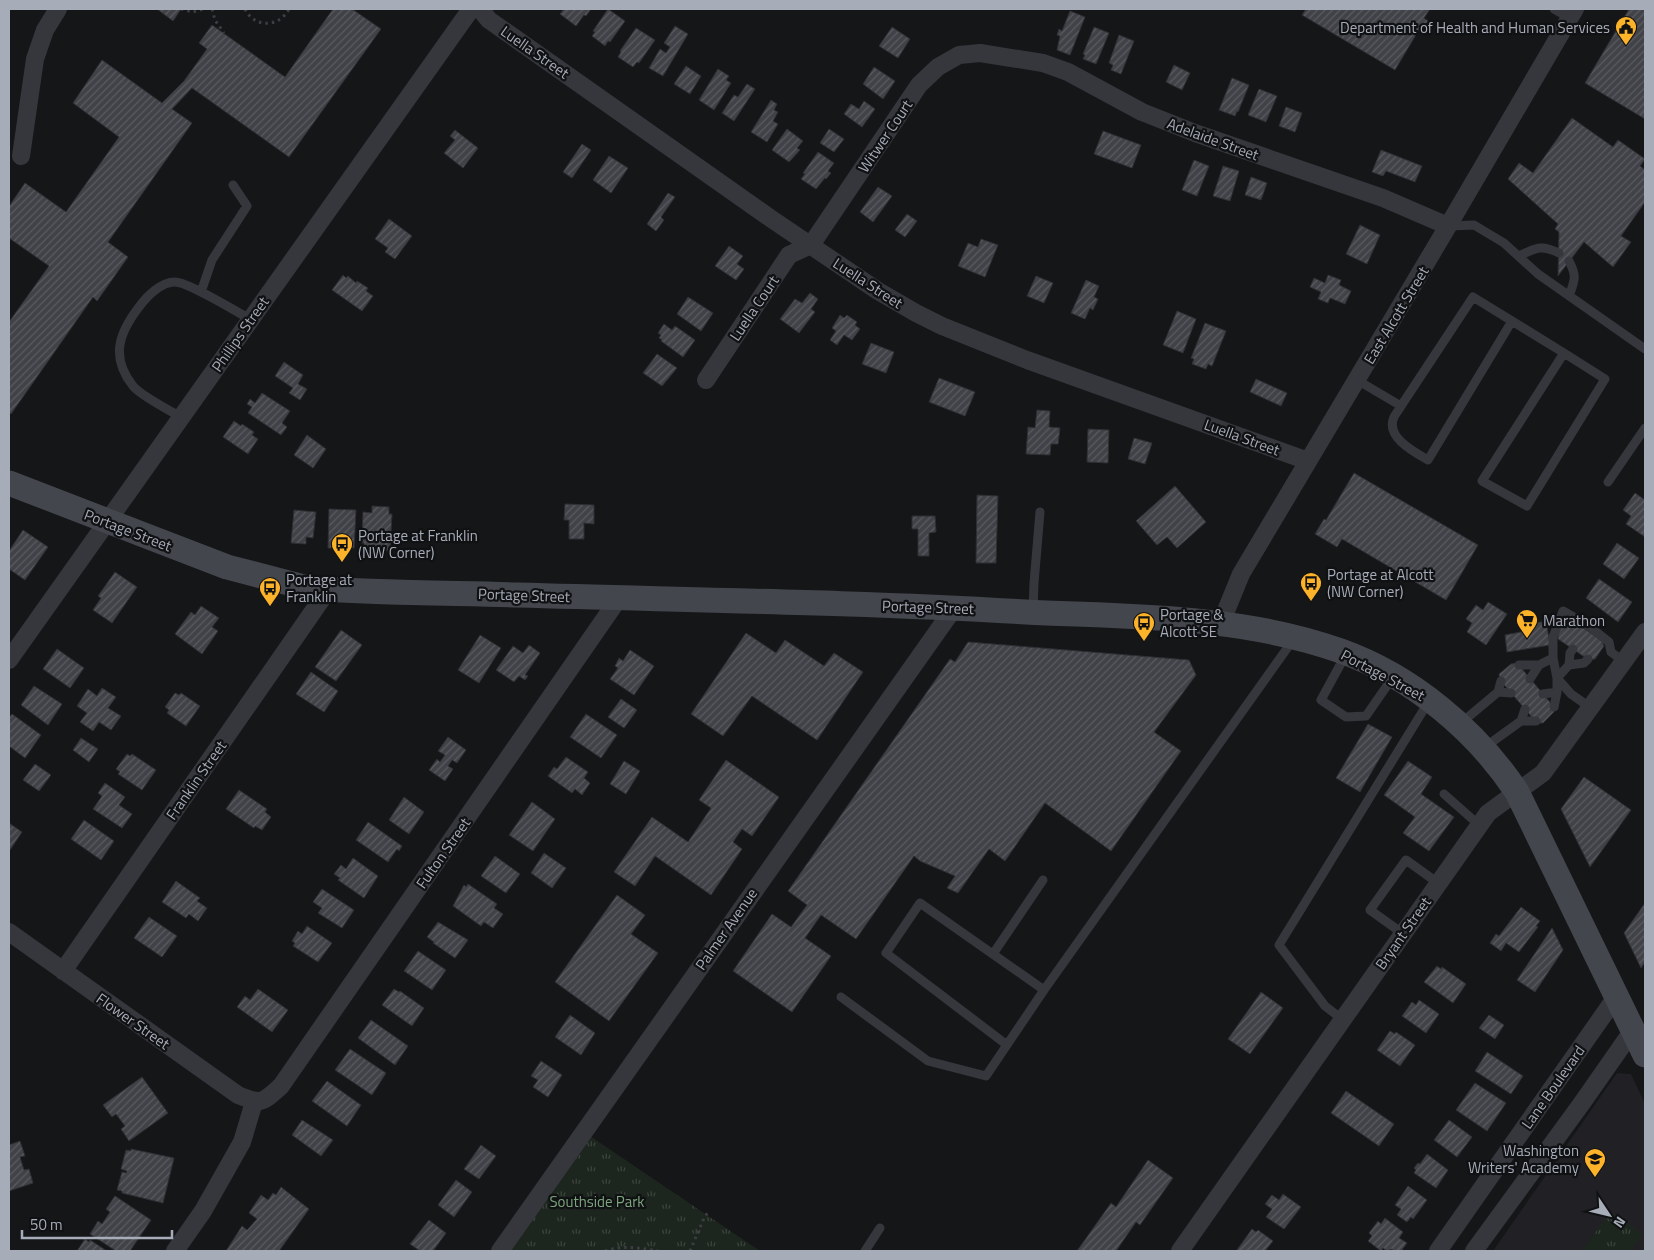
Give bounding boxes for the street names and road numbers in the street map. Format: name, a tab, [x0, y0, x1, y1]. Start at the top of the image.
street label: Luella Street	[496, 20, 575, 85]
street label: Witwer Court	[852, 94, 918, 177]
street label: Adelaide Street	[1164, 112, 1263, 166]
street label: Luella Street	[829, 252, 908, 315]
street label: East Alcott Street	[1358, 261, 1435, 368]
street label: Luella Court	[724, 270, 785, 345]
street label: Phillips Street	[206, 291, 275, 376]
street label: Luella Street	[1201, 413, 1284, 462]
street label: Portage Street	[81, 503, 176, 557]
street label: Portage Street	[478, 582, 571, 608]
street label: Portage Street	[882, 594, 975, 620]
street label: Portage Street	[1337, 643, 1430, 707]
street label: Franklin Street	[160, 735, 232, 824]
street label: Fulton Street	[410, 812, 476, 893]
street label: Palmer Avenue	[689, 883, 763, 975]
street label: Bryant Street	[1369, 891, 1437, 974]
street label: Flower Street	[91, 987, 175, 1055]
street label: Lane Boulevard	[1516, 1041, 1590, 1133]

